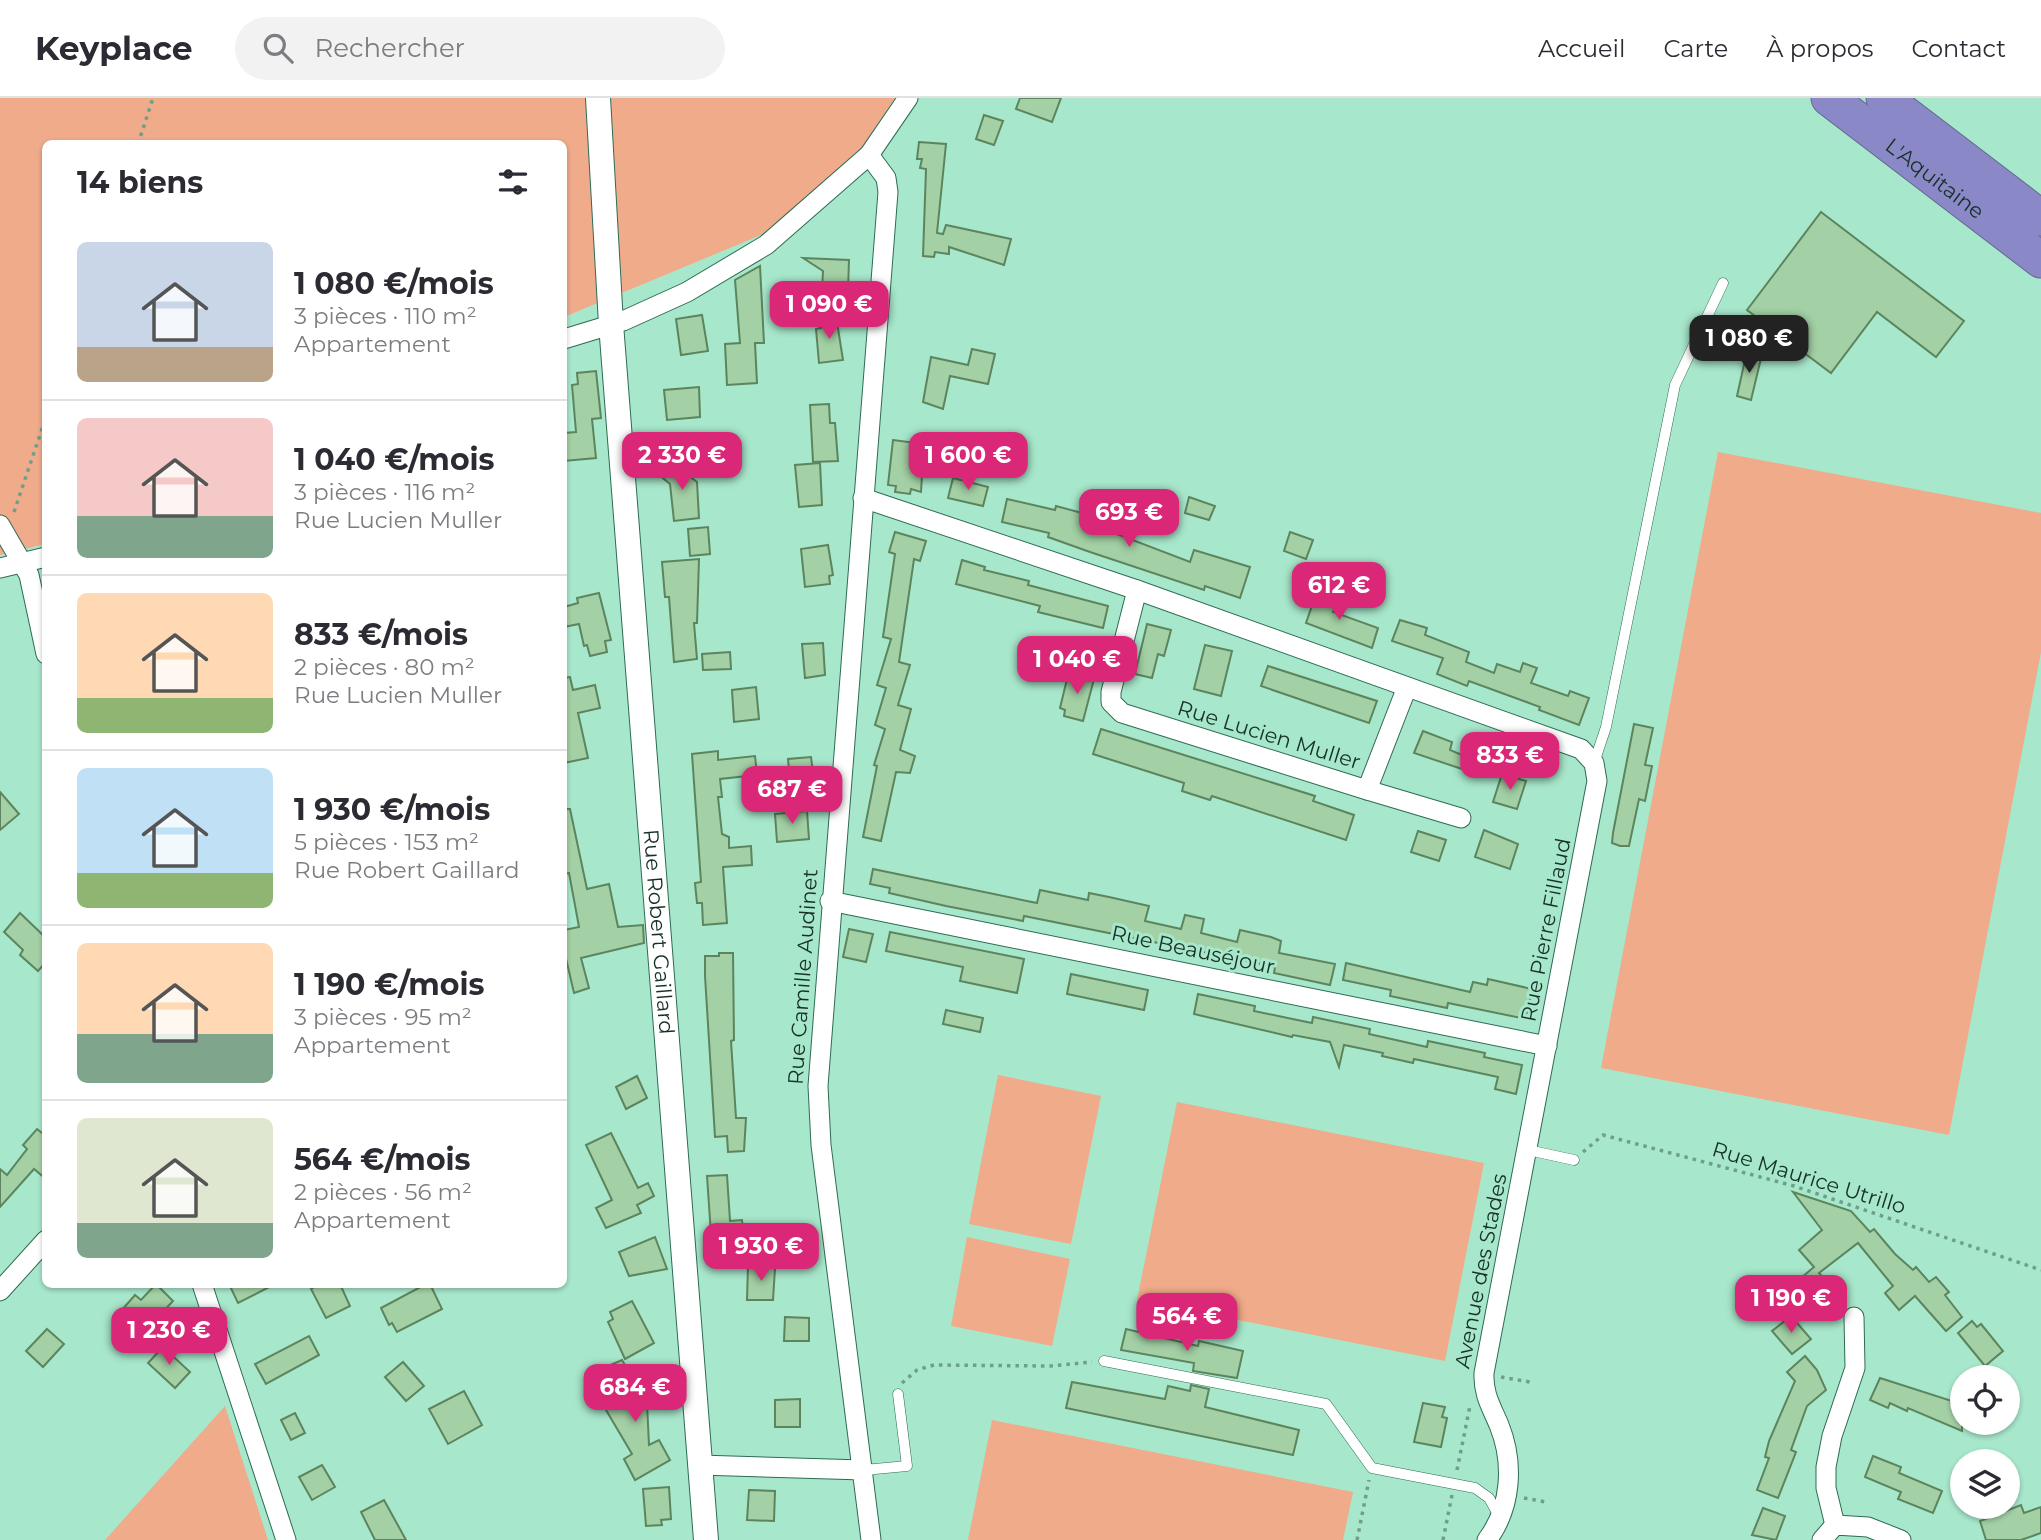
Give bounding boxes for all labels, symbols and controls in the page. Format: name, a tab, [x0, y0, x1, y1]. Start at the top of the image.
search box	[235, 17, 725, 80]
text: Keyplace	[35, 28, 193, 68]
icon: search	[259, 29, 297, 67]
text: Rechercher	[315, 32, 465, 64]
text: Accueil	[1538, 34, 1625, 63]
text: Carte	[1663, 34, 1728, 63]
text: À propos	[1766, 34, 1873, 63]
text: Contact	[1911, 34, 2006, 63]
street label: L'Aquitaine	[1881, 133, 1989, 224]
icon: filters	[494, 163, 532, 201]
text: 14 biens	[77, 164, 203, 201]
text: 1 080 €/mois	[294, 265, 494, 302]
icon: home	[133, 270, 217, 354]
pin: 1 090 €	[764, 282, 894, 341]
text: 1 090 €	[786, 290, 872, 318]
text: 3 pièces · 110 m²	[294, 302, 477, 330]
pin: 1 080 €	[1684, 316, 1814, 375]
text: 1 080 €	[1705, 324, 1793, 352]
text: Appartement	[294, 330, 451, 358]
pin: 2 330 €	[617, 432, 747, 492]
pin: 1 600 €	[903, 432, 1033, 492]
text: 1 040 €/mois	[294, 441, 495, 478]
text: 2 330 €	[638, 441, 726, 469]
text: 1 600 €	[925, 441, 1011, 469]
icon: home	[133, 446, 217, 530]
text: 3 pièces · 116 m²	[294, 478, 475, 506]
pin: 693 €	[1080, 490, 1178, 549]
text: 693 €	[1095, 498, 1163, 526]
text: Rue Lucien Muller	[294, 506, 502, 534]
pin: 612 €	[1290, 562, 1388, 622]
text: 612 €	[1308, 571, 1370, 599]
text: 833 €/mois	[294, 616, 468, 653]
icon: home	[133, 621, 217, 705]
pin: 1 040 €	[1012, 636, 1142, 696]
text: 1 040 €	[1033, 645, 1121, 673]
text: 2 pièces · 80 m²	[294, 653, 475, 681]
text: Rue Lucien Muller	[294, 681, 502, 709]
street label: Rue Lucien Muller	[1175, 695, 1364, 774]
pin: 833 €	[1461, 732, 1559, 792]
text: 833 €	[1476, 741, 1544, 769]
pin: 687 €	[743, 766, 841, 826]
text: 687 €	[757, 775, 827, 803]
text: 1 930 €/mois	[294, 791, 490, 828]
icon: home	[133, 796, 217, 880]
text: 5 pièces · 153 m²	[294, 828, 479, 856]
street label: Rue Robert Gaillard	[638, 828, 679, 1035]
street label: Rue Pierre Fillaud	[1515, 836, 1576, 1024]
text: Rue Robert Gaillard	[294, 856, 519, 884]
street label: Rue Camille Audinet	[782, 868, 823, 1086]
street label: Rue Beauséjour	[1109, 920, 1277, 979]
text: 1 190 €/mois	[294, 966, 484, 1003]
icon: home	[133, 971, 217, 1055]
text: 3 pièces · 95 m²	[294, 1003, 472, 1031]
text: Appartement	[294, 1031, 451, 1059]
street label: Rue Maurice Utrillo	[1709, 1136, 1909, 1219]
text: 564 €/mois	[294, 1141, 471, 1178]
icon: home	[133, 1146, 217, 1230]
street label: Avenue des Stades	[1449, 1171, 1512, 1370]
text: 2 pièces · 56 m²	[294, 1178, 472, 1206]
text: Appartement	[294, 1206, 451, 1234]
pin: 1 930 €	[696, 1224, 826, 1283]
text: 1 930 €	[719, 1232, 803, 1260]
pin: 1 190 €	[1726, 1276, 1856, 1335]
text: 1 190 €	[1751, 1284, 1831, 1312]
pin: 564 €	[1138, 1294, 1236, 1353]
text: 564 €	[1152, 1302, 1222, 1330]
pin: 1 230 €	[104, 1308, 234, 1367]
text: 1 230 €	[127, 1316, 211, 1344]
pin: 684 €	[586, 1364, 684, 1424]
map controls	[1950, 1365, 2020, 1519]
button: locate	[1950, 1365, 2020, 1435]
text: 684 €	[600, 1373, 670, 1401]
button: layers	[1950, 1449, 2020, 1519]

